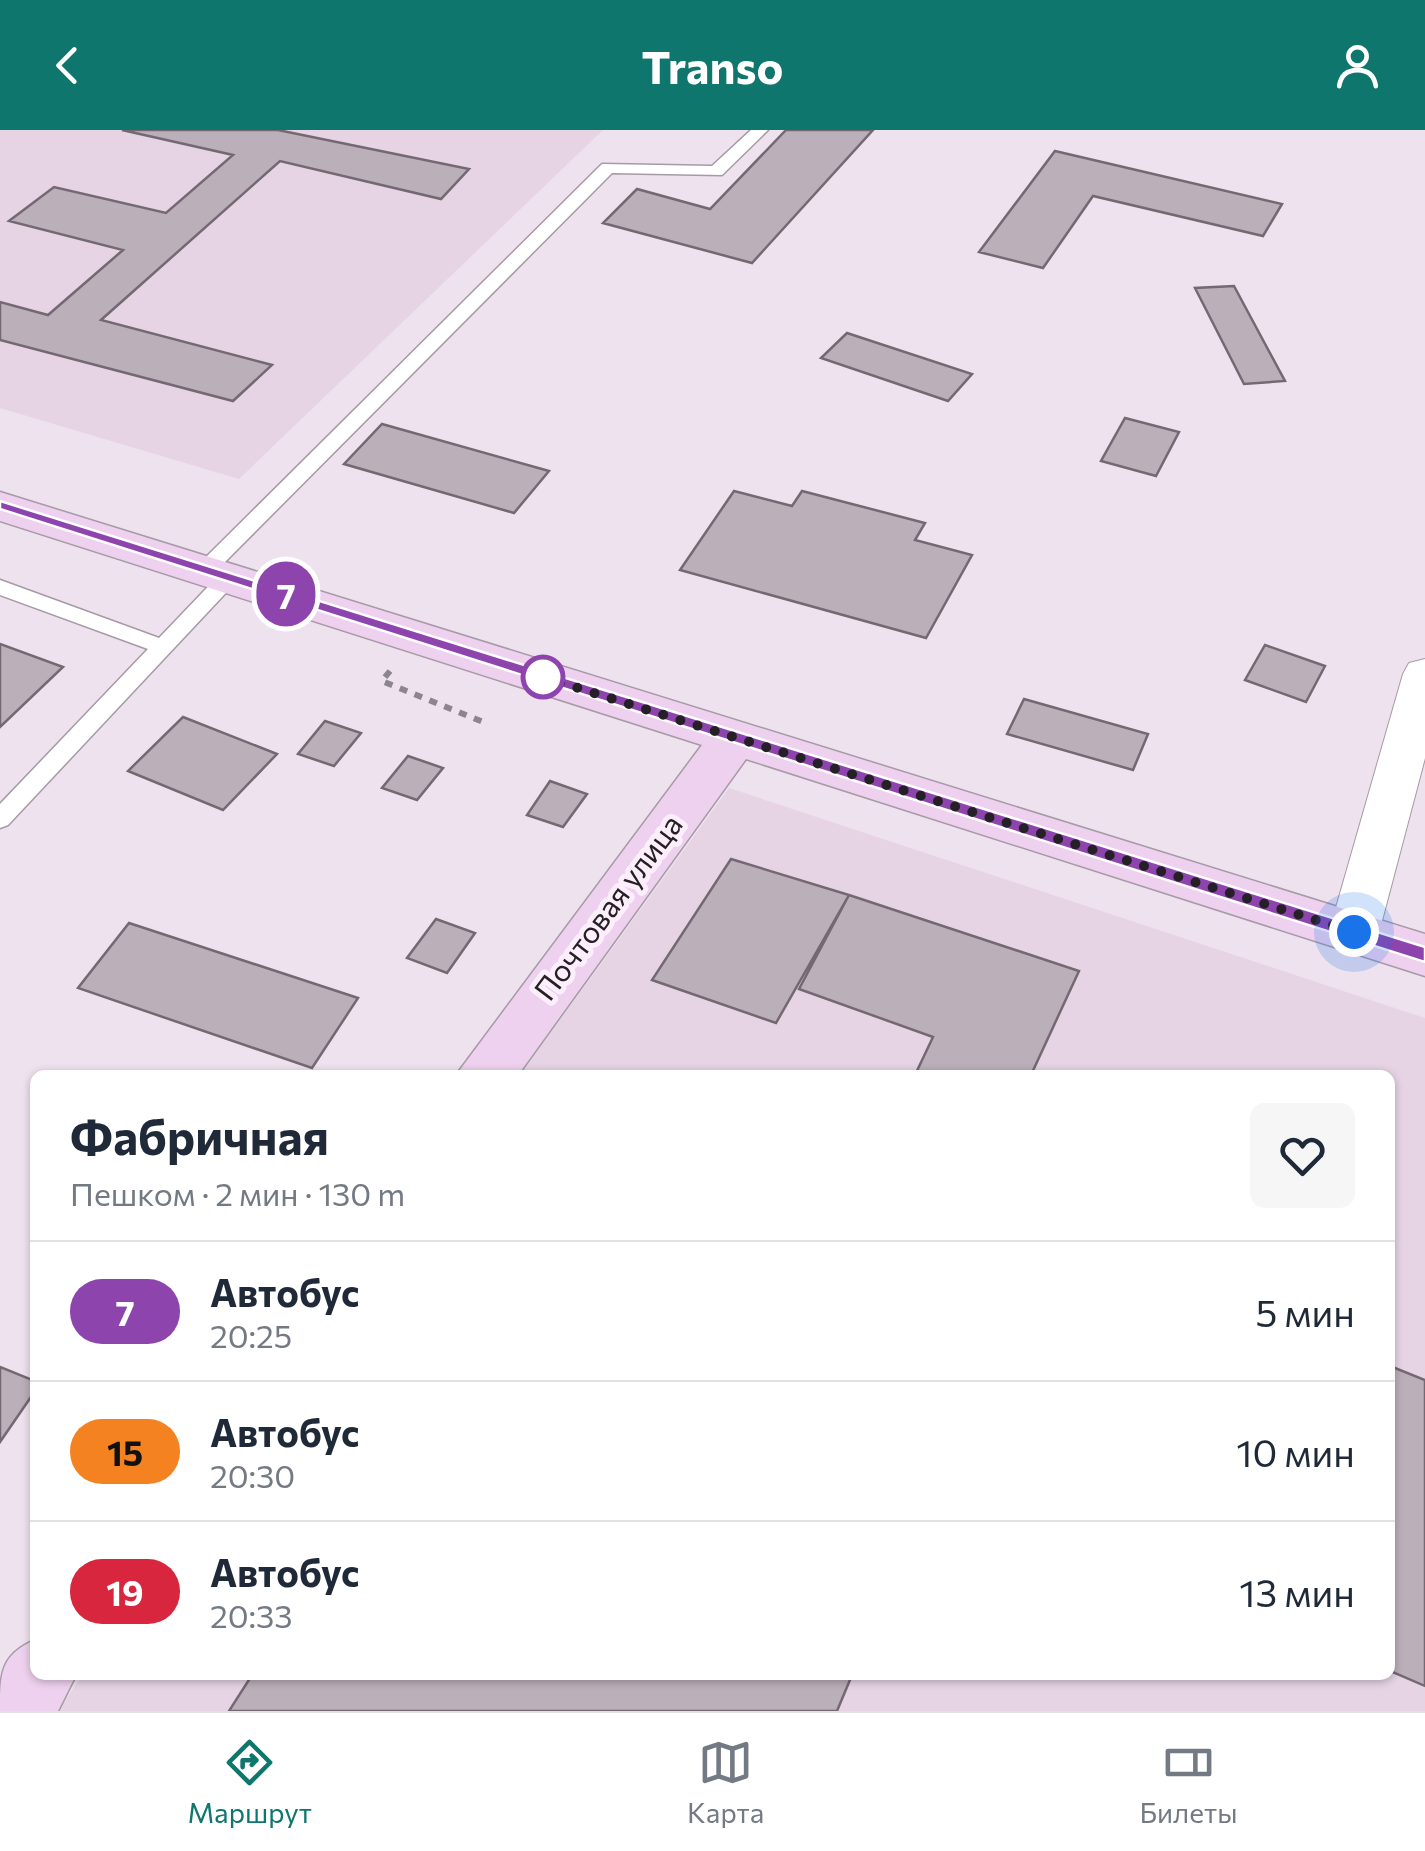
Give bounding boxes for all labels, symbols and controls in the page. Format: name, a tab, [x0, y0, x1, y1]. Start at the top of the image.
icon: back	[40, 38, 95, 93]
text: Transo	[642, 38, 783, 93]
icon: person	[1330, 38, 1385, 93]
line badge: 7	[254, 562, 318, 626]
text: 7	[276, 573, 296, 616]
unlabelled marker	[522, 656, 564, 698]
street label: Почтовая улица	[525, 806, 689, 1007]
your location	[1329, 907, 1379, 957]
button: heart	[1250, 1103, 1355, 1208]
text: Фабричная	[70, 1106, 329, 1165]
text: Пешком · 2 мин · 130 m	[70, 1173, 405, 1213]
text: Автобус	[210, 1268, 360, 1315]
text: 5 мин	[1255, 1288, 1355, 1335]
text: 7	[115, 1290, 135, 1333]
text: 20:25	[210, 1315, 292, 1355]
text: Автобус	[210, 1408, 360, 1455]
text: 10 мин	[1236, 1428, 1355, 1475]
text: 15	[107, 1430, 143, 1473]
text: 20:30	[210, 1455, 295, 1495]
text: Автобус	[210, 1548, 360, 1595]
text: 13 мин	[1239, 1568, 1355, 1615]
text: 19	[106, 1570, 144, 1613]
text: 20:33	[210, 1595, 293, 1635]
tab: Маршрут	[188, 1735, 312, 1829]
tab: Карта	[687, 1735, 764, 1829]
tab: Билеты	[1139, 1735, 1237, 1829]

